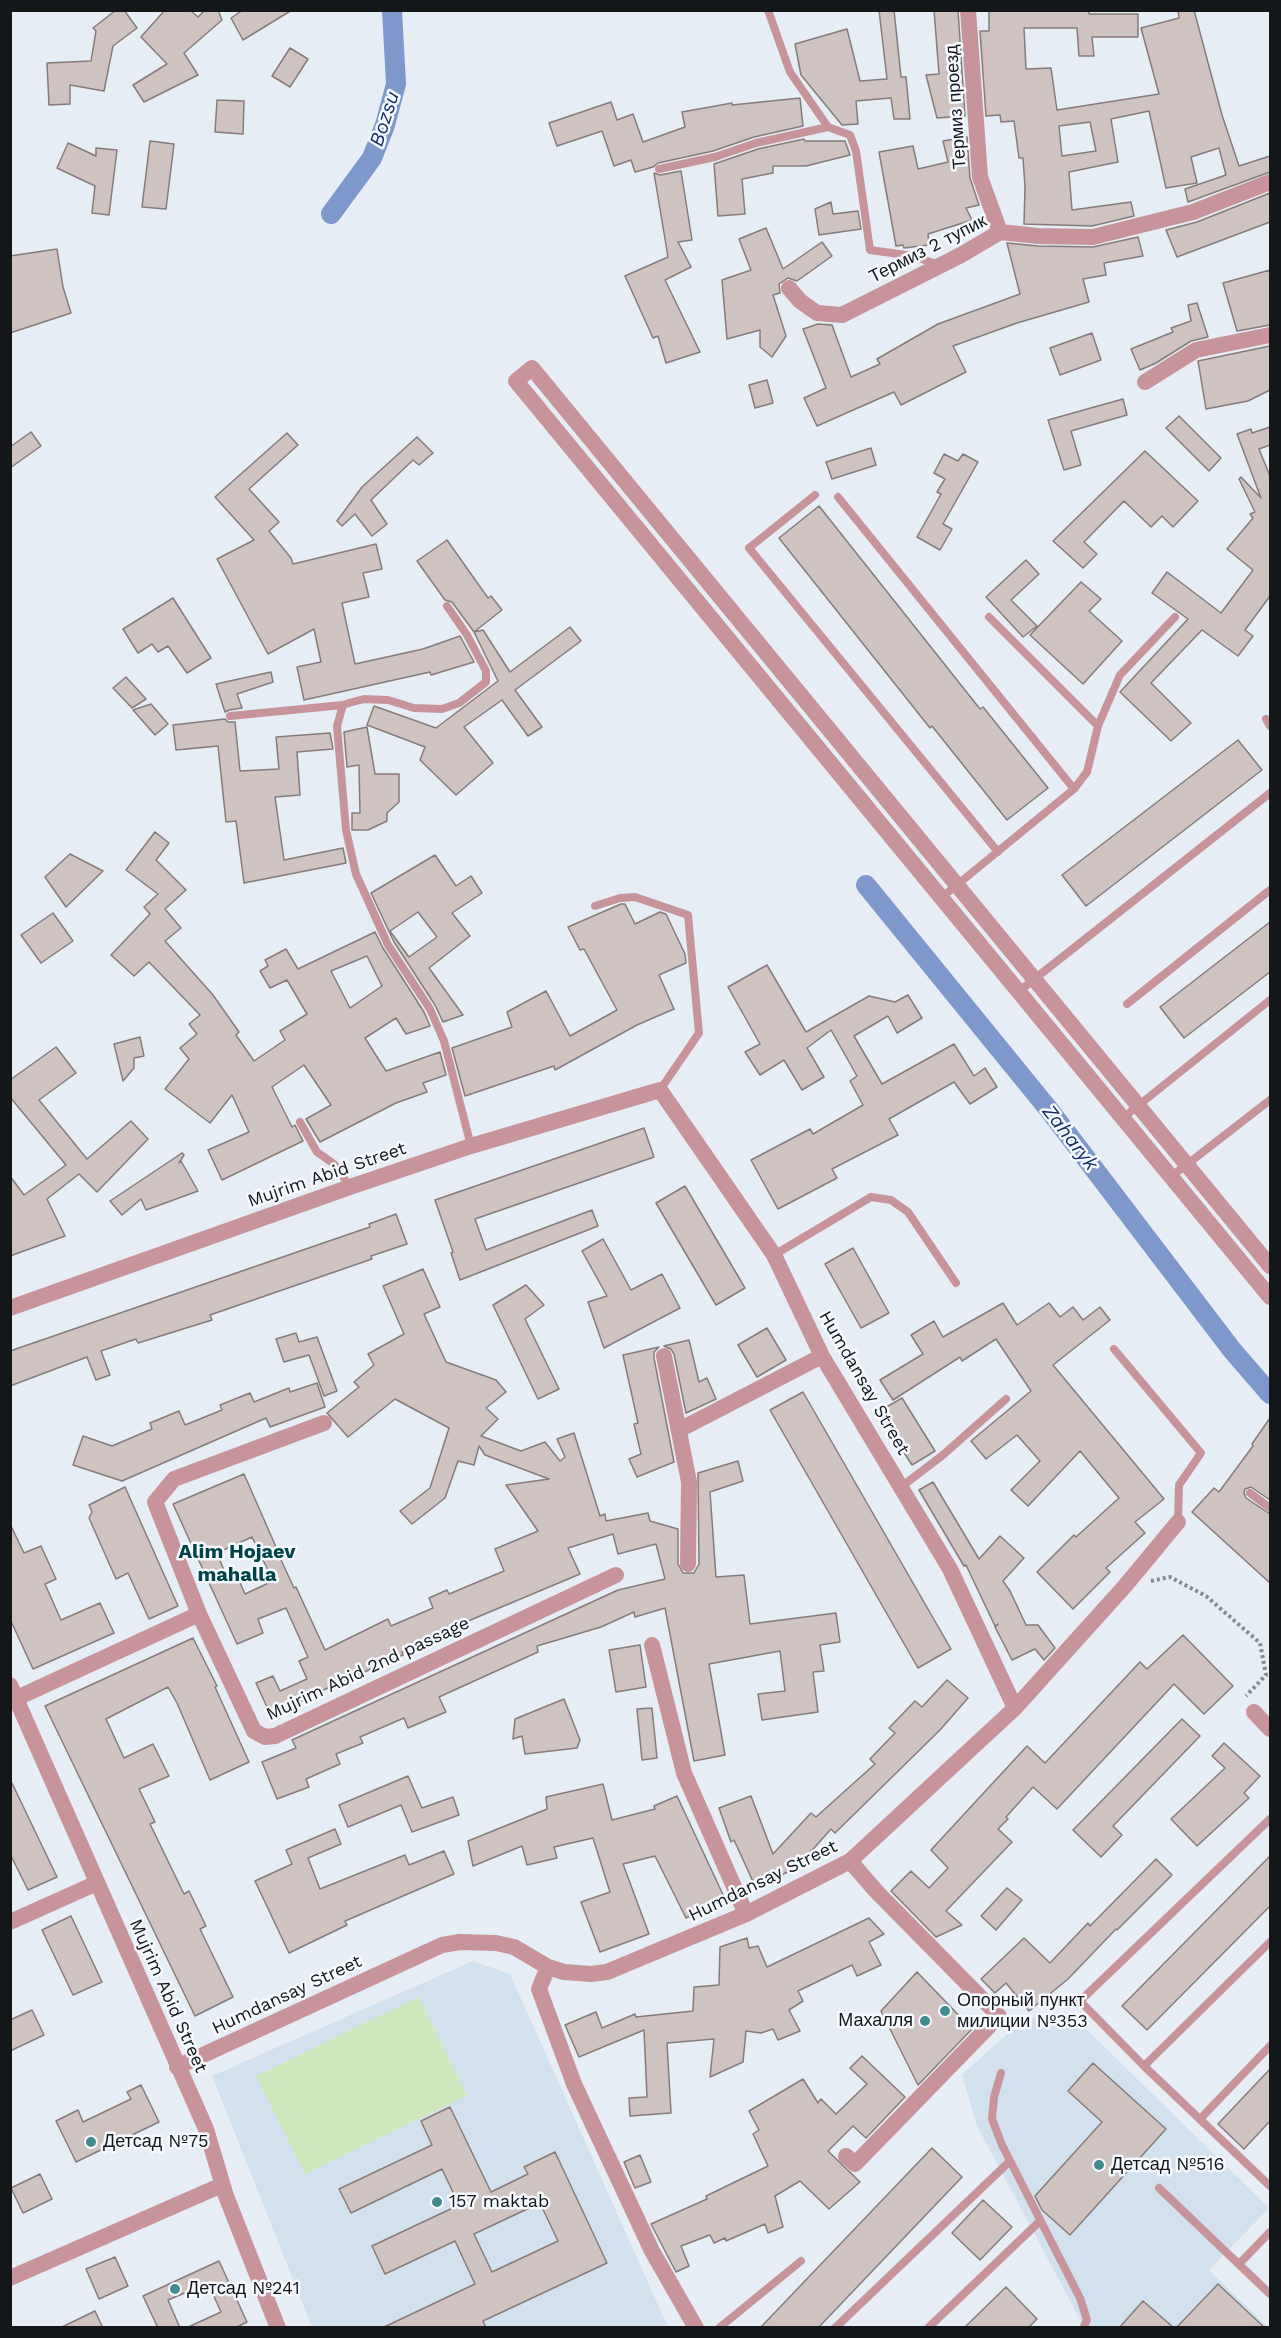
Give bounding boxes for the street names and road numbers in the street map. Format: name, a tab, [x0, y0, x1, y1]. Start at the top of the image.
street label: Термиз проезд	[941, 44, 971, 170]
street label: Термиз 2 тупик	[866, 210, 990, 288]
street label: Mujrim Abid Street	[245, 1138, 409, 1212]
street label: Humdansay Street	[814, 1307, 914, 1459]
street label: Mujrim Abid 2nd passage	[263, 1612, 473, 1726]
street label: Humdansay Street	[685, 1836, 841, 1926]
street label: Mujrim Abid Street	[124, 1916, 212, 2076]
street label: Humdansay Street	[209, 1951, 365, 2039]

